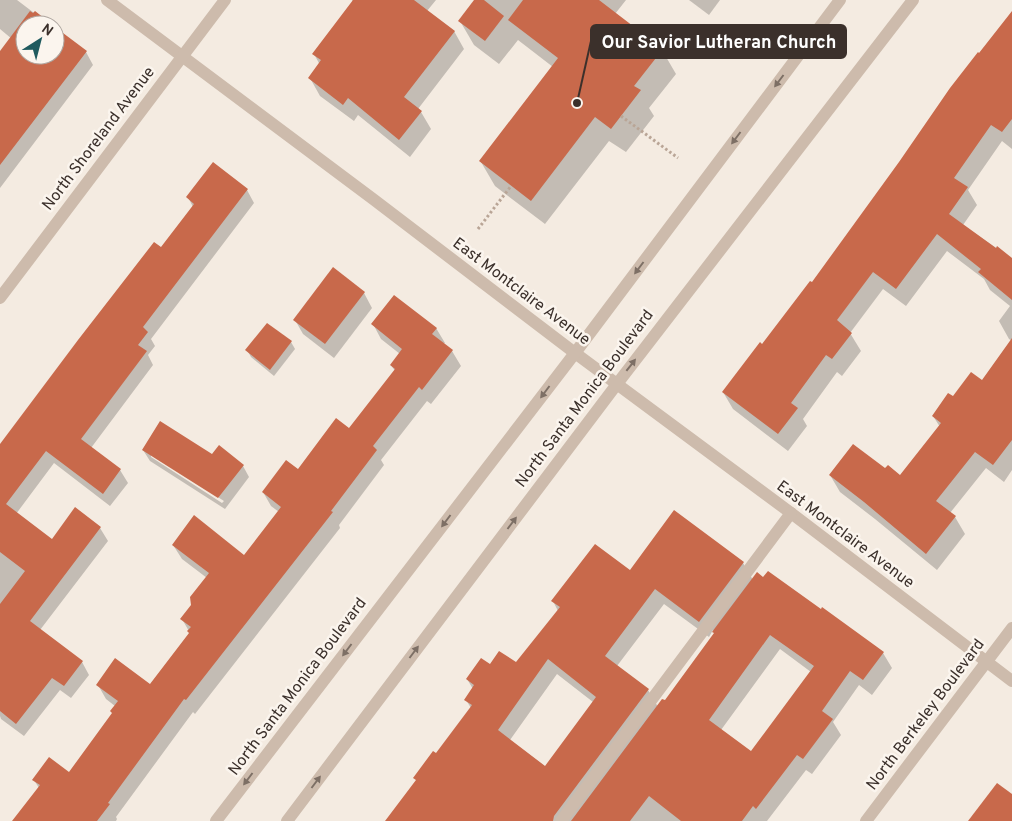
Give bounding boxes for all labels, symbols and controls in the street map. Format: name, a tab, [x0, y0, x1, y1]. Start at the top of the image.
north arrow	[15, 15, 65, 65]
text: N	[38, 21, 56, 41]
callout: Our Savior Lutheran Church	[591, 25, 846, 58]
text: Our Savior Lutheran Church	[602, 32, 836, 55]
street label: North Shoreland Avenue	[38, 63, 160, 215]
one-way arrow	[774, 74, 785, 87]
one-way arrow	[731, 131, 742, 144]
street label: East Montclaire Avenue	[448, 234, 594, 350]
one-way arrow	[633, 261, 644, 274]
street label: North Santa Monica Boulevard	[512, 306, 658, 492]
one-way arrow	[626, 358, 636, 372]
one-way arrow	[540, 385, 550, 399]
street label: East Montclaire Avenue	[772, 477, 918, 593]
one-way arrow	[441, 514, 451, 528]
one-way arrow	[507, 516, 517, 530]
street label: North Santa Monica Boulevard	[225, 594, 371, 780]
street label: North Berkeley Boulevard	[863, 635, 989, 795]
one-way arrow	[342, 643, 352, 657]
one-way arrow	[409, 646, 420, 659]
one-way arrow	[243, 772, 254, 785]
one-way arrow	[311, 776, 322, 789]

